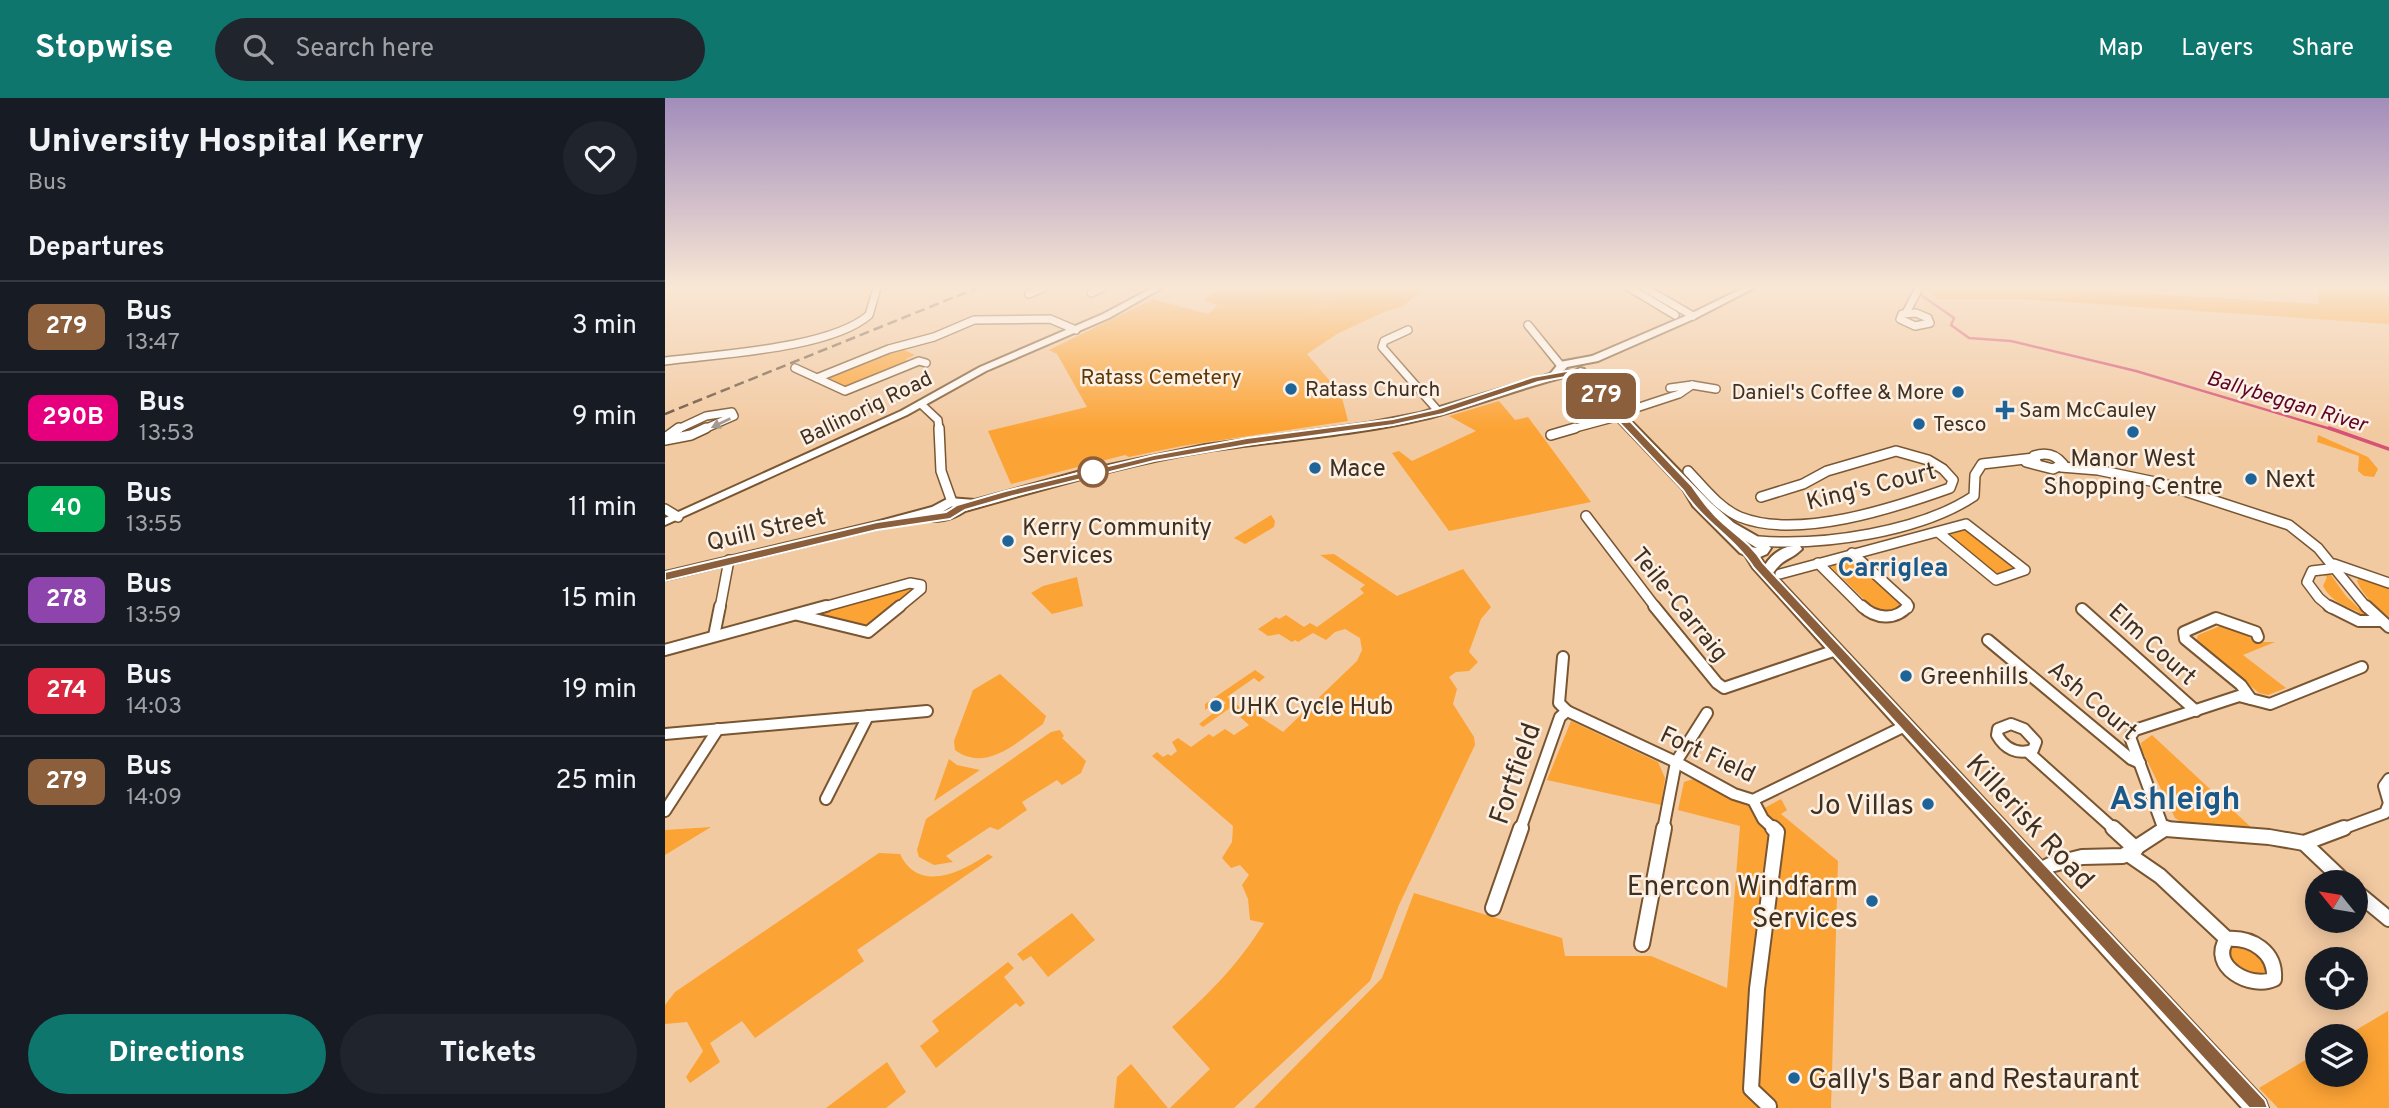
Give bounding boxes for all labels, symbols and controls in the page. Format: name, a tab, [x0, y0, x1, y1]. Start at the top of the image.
search box	[215, 18, 705, 81]
text: Stopwise	[35, 28, 173, 70]
icon: search	[239, 30, 277, 68]
text: Search here	[295, 33, 434, 66]
text: Map	[2098, 34, 2143, 64]
text: Layers	[2181, 34, 2253, 64]
text: Share	[2291, 34, 2354, 64]
button: heart	[563, 121, 637, 195]
text: University Hospital Kerry	[28, 122, 424, 164]
text: Bus	[28, 169, 67, 198]
text: Departures	[28, 232, 165, 265]
text: Bus	[126, 296, 172, 329]
text: 3 min	[572, 310, 637, 343]
text: 279	[45, 312, 88, 342]
text: 13:47	[126, 329, 180, 358]
park label: Ratass Cemetery	[1081, 365, 1242, 392]
water label: Ballybeggan River	[2203, 365, 2372, 440]
street label: Ballinorig Road	[796, 366, 937, 453]
line badge: 279	[1561, 373, 1641, 419]
place label: Ratass Church	[1305, 377, 1440, 404]
place label: Daniel's Coffee & More	[1731, 380, 1944, 407]
marker: Ratass Church	[1283, 381, 1299, 397]
text: 279	[1580, 381, 1622, 411]
marker: Daniel's Coffee & More	[1950, 384, 1966, 400]
text: Bus	[139, 387, 185, 420]
place label: Sam McCauley	[2019, 398, 2157, 425]
text: 9 min	[572, 401, 637, 434]
marker: Sam McCauley	[1997, 402, 2013, 418]
text: 290B	[42, 403, 104, 433]
place label: Tesco	[1933, 412, 1986, 439]
marker: Tesco	[1911, 416, 1927, 432]
one-way arrow	[711, 417, 731, 428]
text: 13:53	[139, 420, 195, 449]
marker: Manor West Shopping Centre	[2125, 424, 2141, 440]
place label: Manor West Shopping Centre	[2043, 445, 2223, 503]
place label: Mace	[1329, 455, 1386, 485]
unlabelled marker	[1078, 457, 1108, 487]
street label: King's Court	[1803, 457, 1940, 519]
marker: Mace	[1307, 460, 1323, 476]
place label: Next	[2265, 466, 2315, 496]
marker: Next	[2243, 471, 2259, 487]
text: Bus	[126, 478, 172, 511]
text: 11 min	[568, 492, 637, 525]
text: 40	[51, 494, 82, 524]
street label: Quill Street	[704, 503, 829, 559]
text: 13:55	[126, 511, 182, 540]
place label: Kerry Community Services	[1022, 514, 1212, 572]
marker: Kerry Community Services	[1000, 533, 1016, 549]
street label: Teile-Carraig	[1623, 542, 1734, 669]
district label: Carriglea	[1837, 553, 1949, 586]
text: Bus	[126, 569, 172, 602]
text: 15 min	[562, 583, 637, 616]
text: 278	[46, 585, 87, 615]
street label: Elm Court	[2101, 598, 2202, 693]
text: 13:59	[126, 602, 181, 631]
street label: Ash Court	[2041, 655, 2143, 748]
text: Bus	[126, 660, 172, 693]
place label: Greenhills	[1920, 663, 2029, 693]
marker: Greenhills	[1898, 668, 1914, 684]
text: 19 min	[562, 674, 637, 707]
text: 274	[46, 676, 87, 706]
text: 14:03	[126, 693, 182, 722]
place label: UHK Cycle Hub	[1230, 693, 1393, 723]
marker: UHK Cycle Hub	[1208, 698, 1224, 714]
street label: Fortfield	[1483, 718, 1551, 830]
street label: Fort Field	[1655, 721, 1760, 791]
street label: Killerisk Road	[1957, 748, 2101, 899]
text: Bus	[126, 751, 172, 784]
text: 25 min	[556, 765, 637, 798]
text: 279	[45, 767, 88, 797]
district label: Ashleigh	[2110, 781, 2241, 821]
text: 14:09	[126, 784, 182, 813]
place label: Jo Villas	[1810, 789, 1914, 825]
marker: Jo Villas	[1920, 796, 1936, 812]
place label: Enercon Windfarm Services	[1627, 870, 1858, 938]
north arrow	[2305, 870, 2368, 933]
map controls	[2305, 870, 2368, 1087]
marker: Enercon Windfarm Services	[1864, 893, 1880, 909]
button: locate	[2305, 947, 2368, 1010]
button: Directions	[28, 1014, 326, 1094]
button: Tickets	[340, 1014, 637, 1094]
button: layers	[2305, 1024, 2368, 1087]
place label: Gally's Bar and Restaurant	[1808, 1063, 2140, 1099]
marker: Gally's Bar and Restaurant	[1786, 1070, 1802, 1086]

